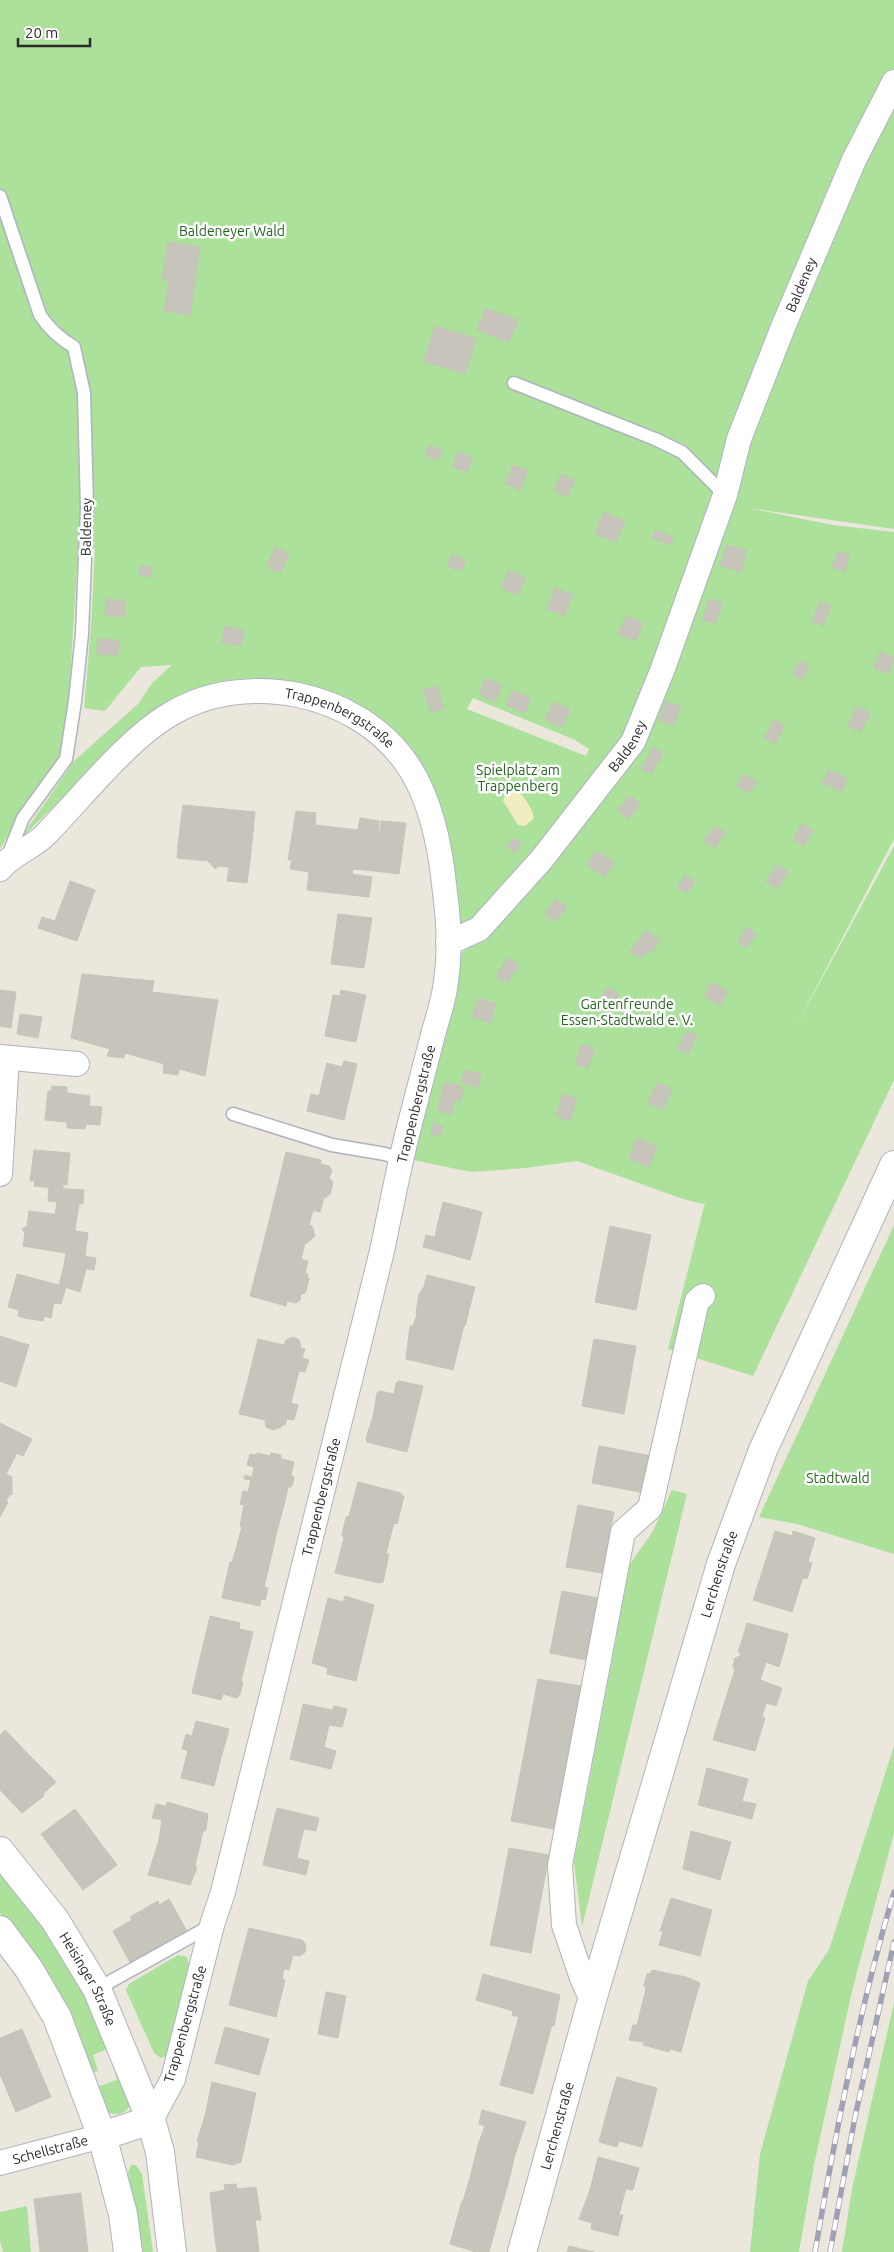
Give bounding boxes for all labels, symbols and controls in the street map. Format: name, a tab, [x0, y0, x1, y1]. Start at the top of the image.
scale bar	[18, 15, 90, 47]
text: 20 m	[25, 24, 58, 41]
park label: Baldeneyer Wald	[179, 223, 285, 239]
street label: Baldeney	[782, 255, 820, 315]
street label: Baldeney	[77, 498, 95, 556]
street label: Trappenbergstraße	[284, 685, 398, 751]
street label: Baldeney	[605, 718, 649, 775]
park label: Spielplatz am Trappenberg	[476, 762, 560, 794]
park label: Gartenfreunde Essen-Stadtwald e. V.	[561, 996, 693, 1028]
street label: Trappenbergstraße	[394, 1043, 438, 1165]
street label: Trappenbergstraße	[299, 1436, 343, 1558]
park label: Stadtwald	[806, 1470, 870, 1486]
street label: Lerchenstraße	[698, 1528, 741, 1620]
street label: Heisinger Straße	[56, 1929, 119, 2028]
street label: Trappenbergstraße	[161, 1963, 209, 2085]
street label: Lerchenstraße	[537, 2080, 577, 2172]
street label: Schellstraße	[11, 2132, 90, 2167]

